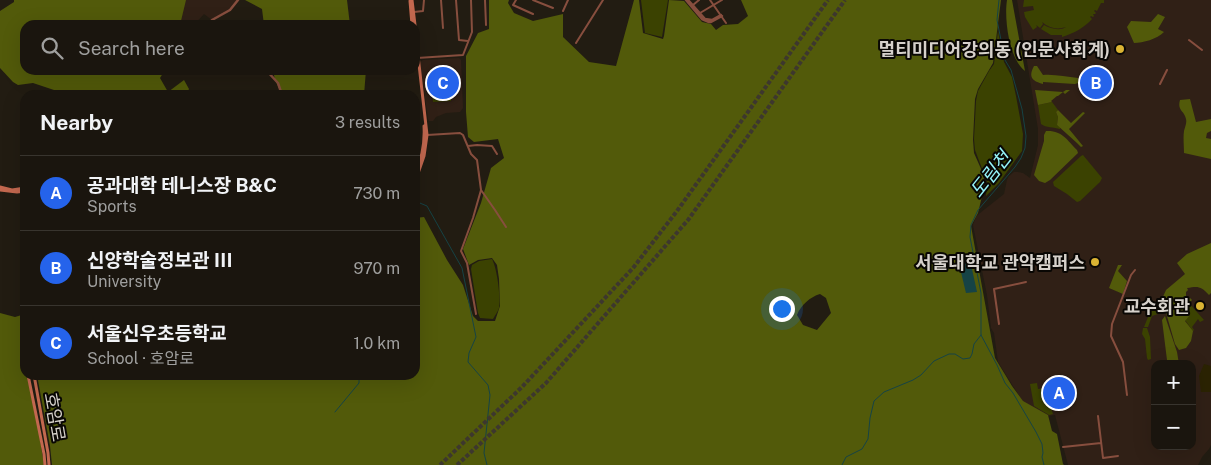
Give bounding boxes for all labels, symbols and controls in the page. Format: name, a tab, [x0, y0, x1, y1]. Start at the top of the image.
search box	[20, 20, 420, 75]
icon: search	[38, 34, 66, 62]
text: Search here	[78, 37, 185, 59]
place label: 멀티미디어강의동 (인문사회계)	[879, 39, 1110, 60]
marker: 멀티미디어강의동 (인문사회계)	[1114, 43, 1126, 55]
pin: C	[427, 64, 459, 102]
pin: B	[1080, 64, 1112, 102]
text: Nearby	[40, 110, 113, 135]
text: 3 results	[335, 113, 400, 132]
water label: 도림천	[965, 145, 1016, 201]
text: 공과대학 테니스장 B&C	[87, 174, 277, 196]
text: A	[50, 184, 62, 203]
text: 730 m	[353, 184, 400, 203]
text: Sports	[87, 197, 137, 216]
text: 신양학술정보관 Ⅲ	[87, 249, 233, 271]
place label: 서울대학교 관악캠퍼스	[915, 252, 1085, 273]
marker: 서울대학교 관악캠퍼스	[1089, 256, 1101, 268]
text: B	[51, 259, 61, 278]
text: 970 m	[353, 259, 400, 278]
text: University	[87, 272, 161, 291]
your location	[769, 296, 795, 322]
place label: 교수회관	[1124, 296, 1190, 317]
marker: 교수회관	[1194, 300, 1206, 312]
text: 서울신우초등학교	[87, 322, 227, 344]
text: C	[50, 334, 62, 353]
text: 1.0 km	[353, 334, 400, 353]
text: School · 호암로	[87, 349, 194, 368]
map controls	[1151, 360, 1196, 450]
button: +	[1151, 360, 1196, 405]
pin: A	[1043, 374, 1075, 412]
street label: 호암로	[40, 391, 70, 443]
button: −	[1151, 405, 1196, 450]

